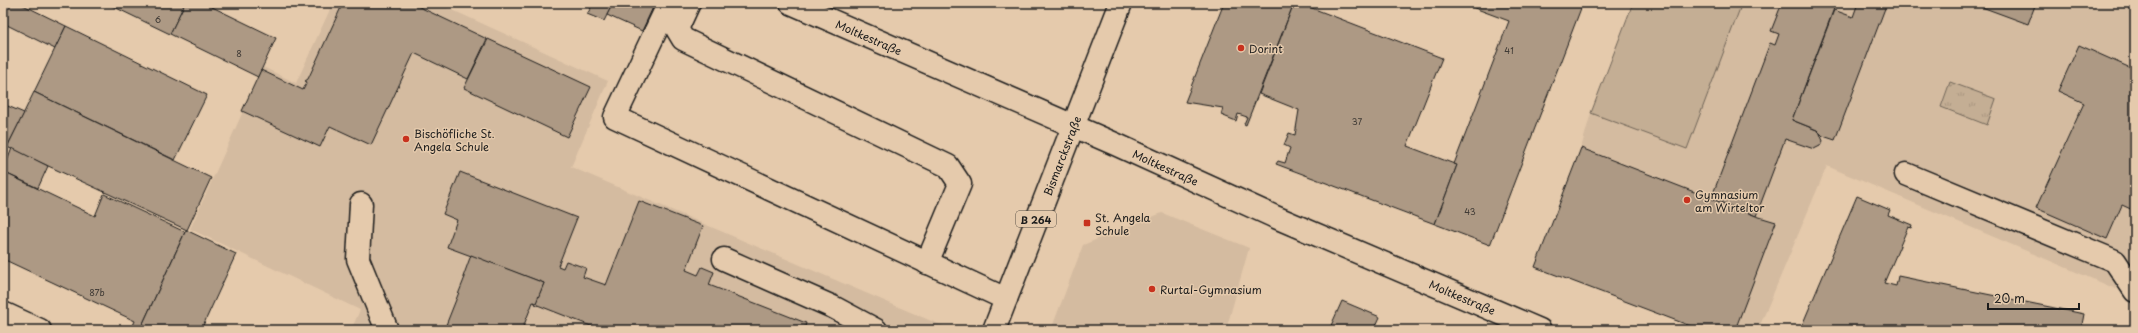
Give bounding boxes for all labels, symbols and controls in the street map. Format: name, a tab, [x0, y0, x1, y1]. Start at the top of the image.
house number: 6	[155, 12, 161, 26]
street label: Moltkestraße	[833, 15, 905, 59]
place label: Dorint	[1249, 40, 1283, 57]
marker: Dorint	[1236, 43, 1246, 53]
house number: 41	[1504, 43, 1514, 57]
house number: 8	[236, 46, 242, 60]
street label: Bismarckstraße	[1038, 113, 1085, 198]
house number: 37	[1352, 114, 1362, 128]
place label: Bischöfliche St. Angela Schule	[414, 125, 495, 155]
marker: Bischöfliche St. Angela Schule	[401, 134, 411, 144]
street label: Moltkestraße	[1130, 145, 1201, 190]
place label: Gymnasium am Wirteltor	[1695, 186, 1765, 216]
marker: Gymnasium am Wirteltor	[1682, 195, 1692, 205]
house number: 43	[1464, 204, 1476, 218]
place label: St. Angela Schule	[1095, 209, 1150, 239]
road number: B 264	[1016, 211, 1056, 227]
marker: St. Angela Schule	[1082, 218, 1092, 228]
street label: Moltkestraße	[1427, 275, 1498, 319]
place label: Rurtal-Gymnasium	[1160, 281, 1262, 298]
marker: Rurtal-Gymnasium	[1147, 284, 1157, 294]
house number: 87b	[89, 285, 105, 299]
scale bar	[1988, 285, 2079, 311]
text: 20 m	[1994, 289, 2025, 307]

